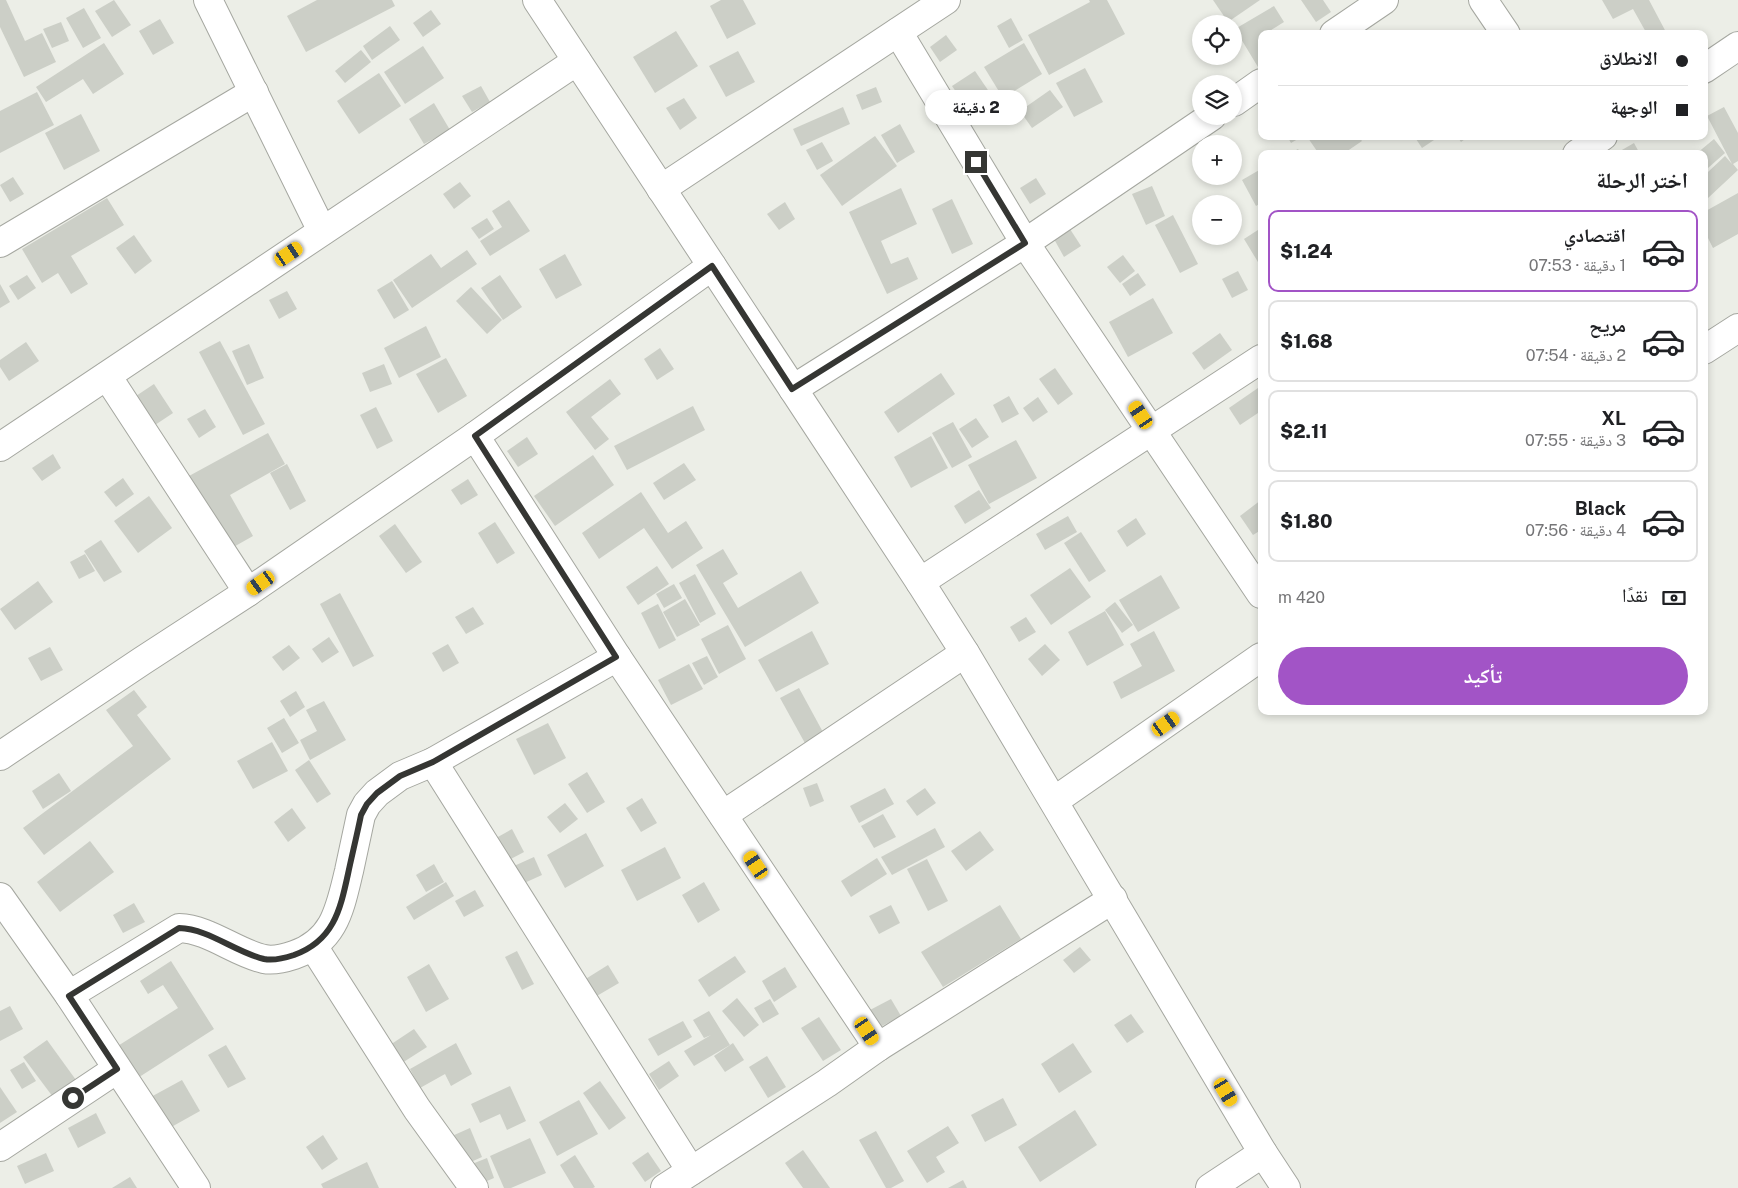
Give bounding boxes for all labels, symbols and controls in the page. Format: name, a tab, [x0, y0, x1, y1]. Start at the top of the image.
map controls	[1192, 15, 1242, 245]
button: locate	[1192, 15, 1242, 65]
text: الانطلاق	[1599, 47, 1658, 69]
button: layers	[1192, 75, 1242, 125]
callout: 2 دقيقة	[925, 90, 1027, 124]
text: الوجهة	[1610, 96, 1658, 118]
text: 2 دقيقة	[952, 98, 1000, 117]
button: +	[1192, 135, 1242, 185]
route end	[965, 151, 987, 173]
text: اختر الرحلة	[1596, 167, 1688, 193]
button: −	[1192, 195, 1242, 245]
text: اقتصادي	[1564, 224, 1626, 246]
icon: car	[1641, 229, 1686, 274]
car	[272, 239, 305, 269]
text: $1.24	[1280, 240, 1332, 262]
text: 1 دقيقة · 07:53	[1529, 256, 1626, 275]
text: مريح	[1589, 314, 1626, 336]
icon: car	[1641, 319, 1686, 364]
text: $1.68	[1280, 330, 1333, 352]
text: 2 دقيقة · 07:54	[1526, 346, 1626, 365]
car	[1126, 398, 1155, 432]
text: XL	[1601, 407, 1626, 429]
icon: car	[1641, 409, 1686, 454]
text: $2.11	[1280, 420, 1328, 442]
text: 3 دقيقة · 07:55	[1525, 431, 1626, 450]
text: Black	[1575, 497, 1626, 519]
icon: car	[1641, 499, 1686, 544]
text: $1.80	[1280, 510, 1332, 532]
text: 4 دقيقة · 07:56	[1525, 521, 1626, 540]
car	[244, 568, 277, 598]
text: نقدًا	[1622, 584, 1648, 606]
icon: cash	[1660, 584, 1688, 612]
text: 420 m	[1278, 588, 1325, 607]
button: تأكيد	[1278, 647, 1688, 705]
car	[1149, 709, 1182, 739]
car	[741, 848, 770, 882]
car	[852, 1014, 881, 1048]
car	[1211, 1075, 1240, 1109]
route start	[62, 1087, 84, 1109]

